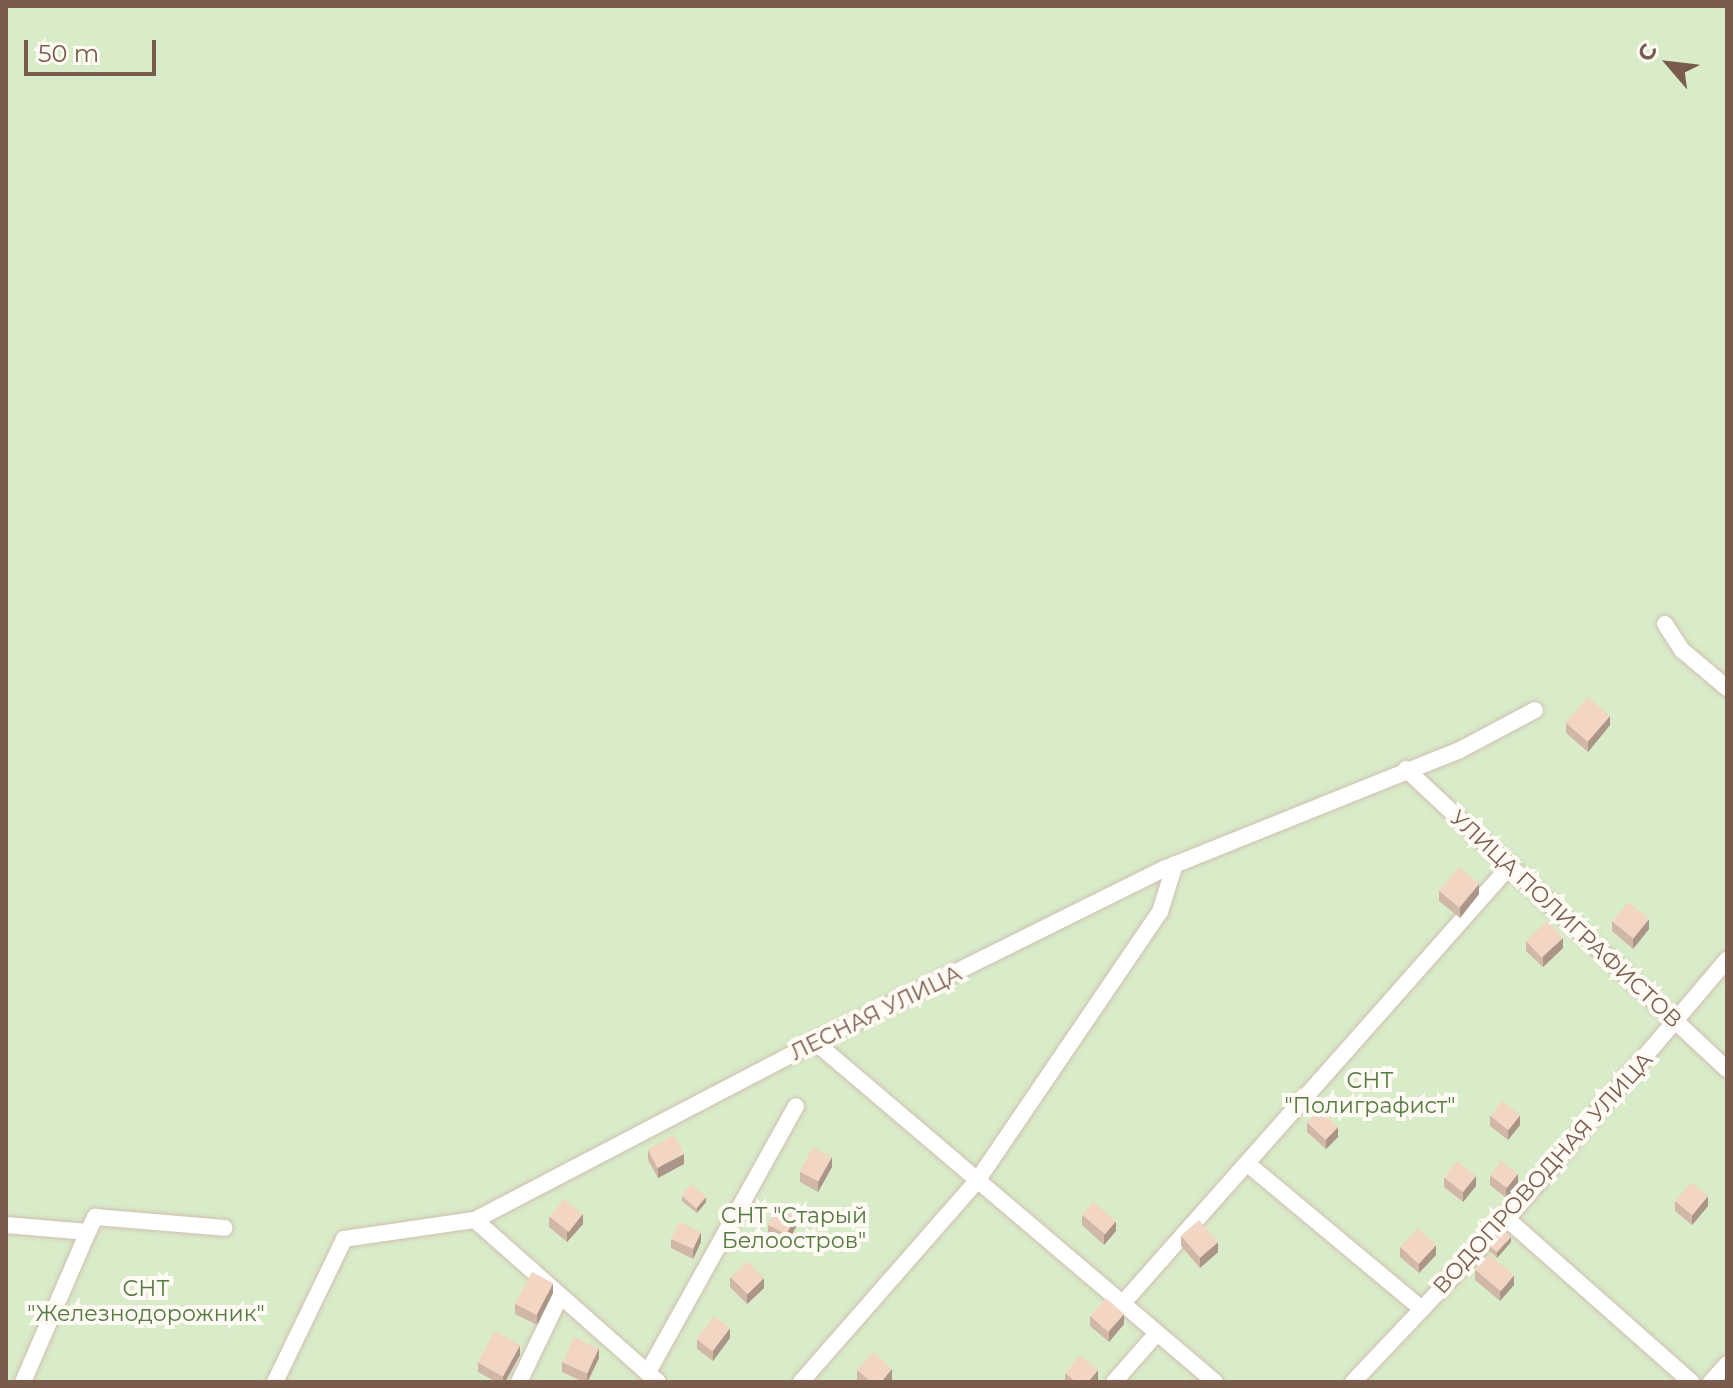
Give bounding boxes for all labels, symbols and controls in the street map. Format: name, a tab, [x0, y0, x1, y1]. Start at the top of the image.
scale bar	[28, 24, 160, 74]
north arrow	[1629, 24, 1709, 104]
text: 50 m	[38, 39, 99, 68]
text: С	[1632, 39, 1663, 66]
street label: УЛИЦА ПОЛИГРАФИСТОВ	[1445, 805, 1687, 1033]
street label: ЛЕСНАЯ УЛИЦА	[786, 960, 966, 1066]
street label: ВОДОПРОВОДНАЯ УЛИЦА	[1428, 1047, 1658, 1299]
park label: СНТ "Полиграфист"	[1285, 1067, 1455, 1118]
park label: СНТ "Старый Белоостров"	[721, 1202, 867, 1254]
park label: СНТ "Железнодорожник"	[27, 1275, 265, 1326]

